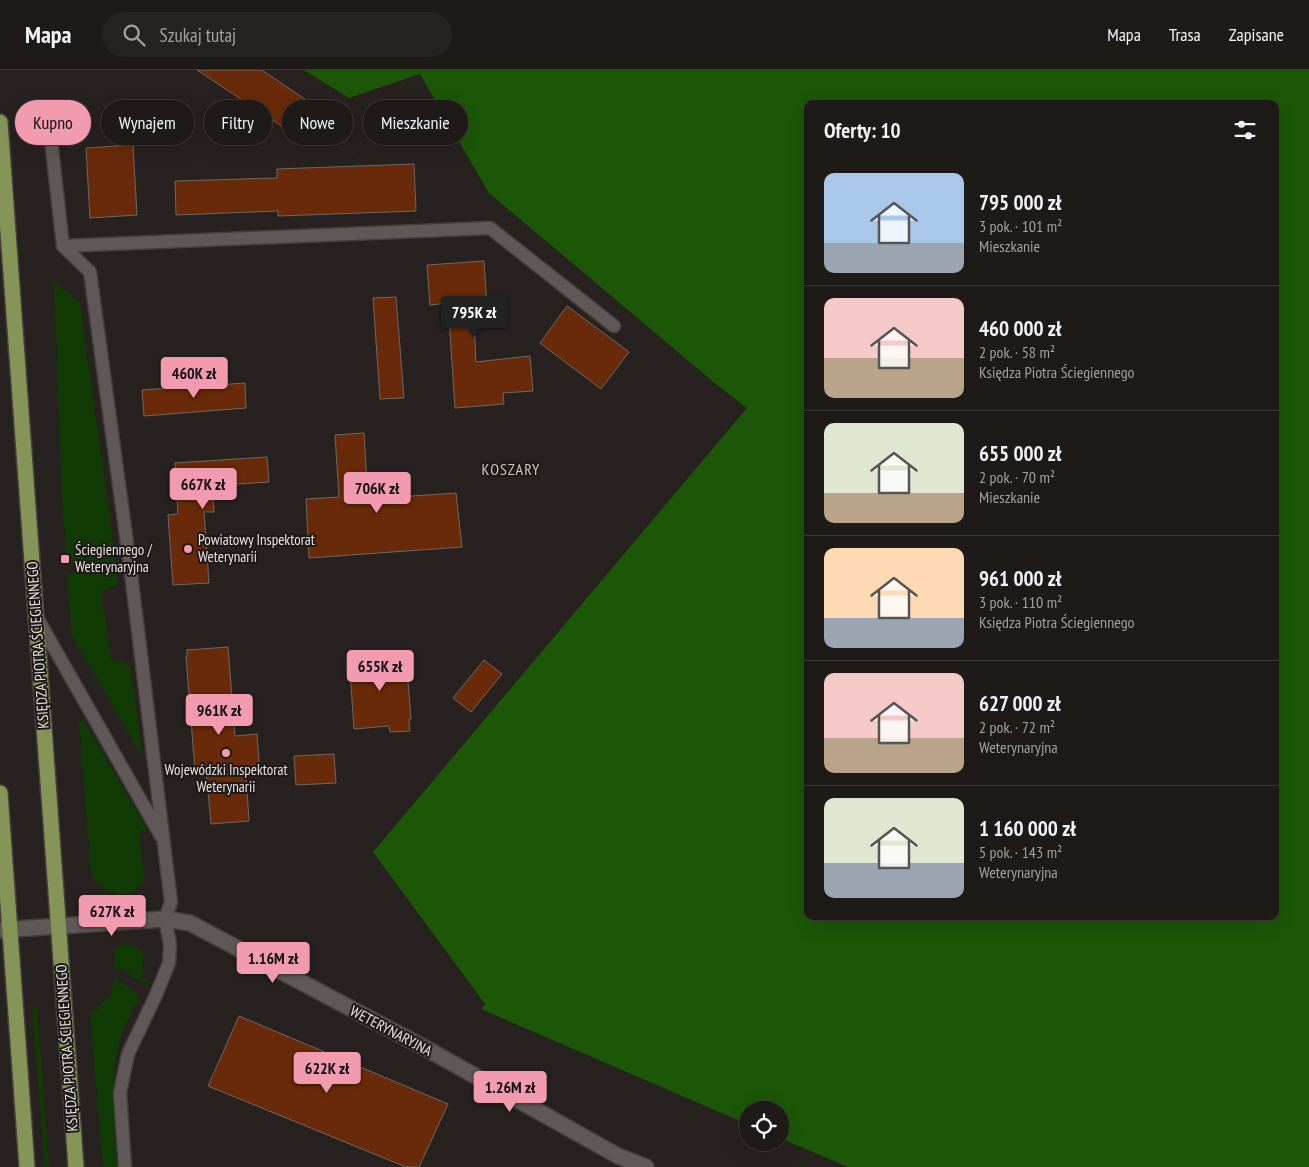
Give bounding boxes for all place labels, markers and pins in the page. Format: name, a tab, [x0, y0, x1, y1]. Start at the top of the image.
pin: 795K zł	[428, 296, 520, 338]
pin: 460K zł	[148, 356, 240, 399]
pin: 667K zł	[157, 468, 249, 510]
pin: 706K zł	[331, 472, 423, 514]
place label: Powiatowy Inspektorat Weterynarii	[198, 530, 315, 566]
place label: Ściegiennego / Weterynaryjna	[75, 540, 152, 576]
marker: Powiatowy Inspektorat Weterynarii	[182, 543, 194, 555]
marker: Ściegiennego / Weterynaryjna	[59, 553, 71, 565]
pin: 655K zł	[334, 650, 426, 692]
pin: 961K zł	[173, 694, 265, 736]
marker: Wojewódzki Inspektorat Weterynarii	[220, 747, 232, 759]
place label: Wojewódzki Inspektorat Weterynarii	[164, 760, 288, 796]
pin: 627K zł	[66, 894, 158, 937]
pin: 1.16M zł	[221, 942, 325, 984]
pin: 622K zł	[281, 1052, 373, 1094]
pin: 1.26M zł	[458, 1070, 562, 1113]

